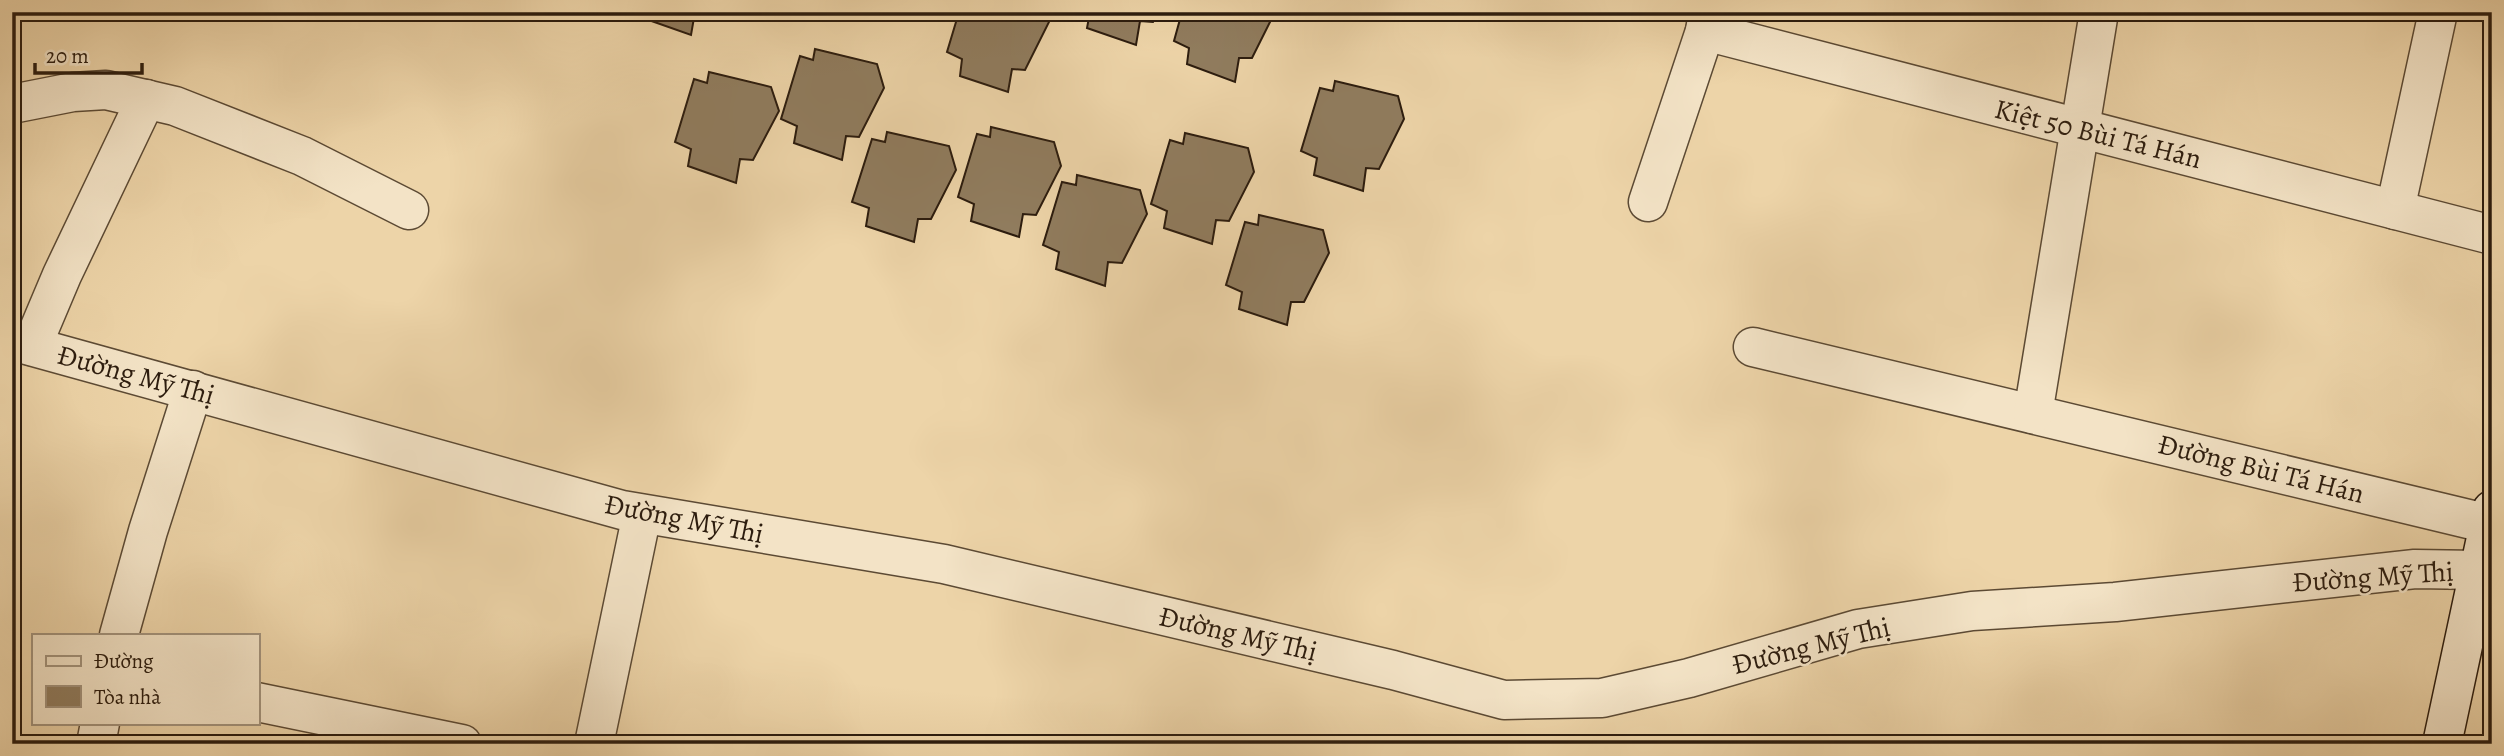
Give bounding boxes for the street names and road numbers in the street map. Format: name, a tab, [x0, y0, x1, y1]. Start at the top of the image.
street label: Kiệt 50 Bùi Tá Hán	[1991, 90, 2205, 178]
street label: Đường Mỹ Thị	[53, 336, 219, 414]
street label: Đường Bùi Tá Hán	[2154, 425, 2368, 513]
street label: Đường Mỹ Thị	[601, 485, 767, 553]
street label: Đường Mỹ Thị	[2291, 552, 2455, 602]
street label: Đường Mỹ Thị	[1155, 597, 1321, 671]
street label: Đường Mỹ Thị	[1728, 608, 1894, 684]

